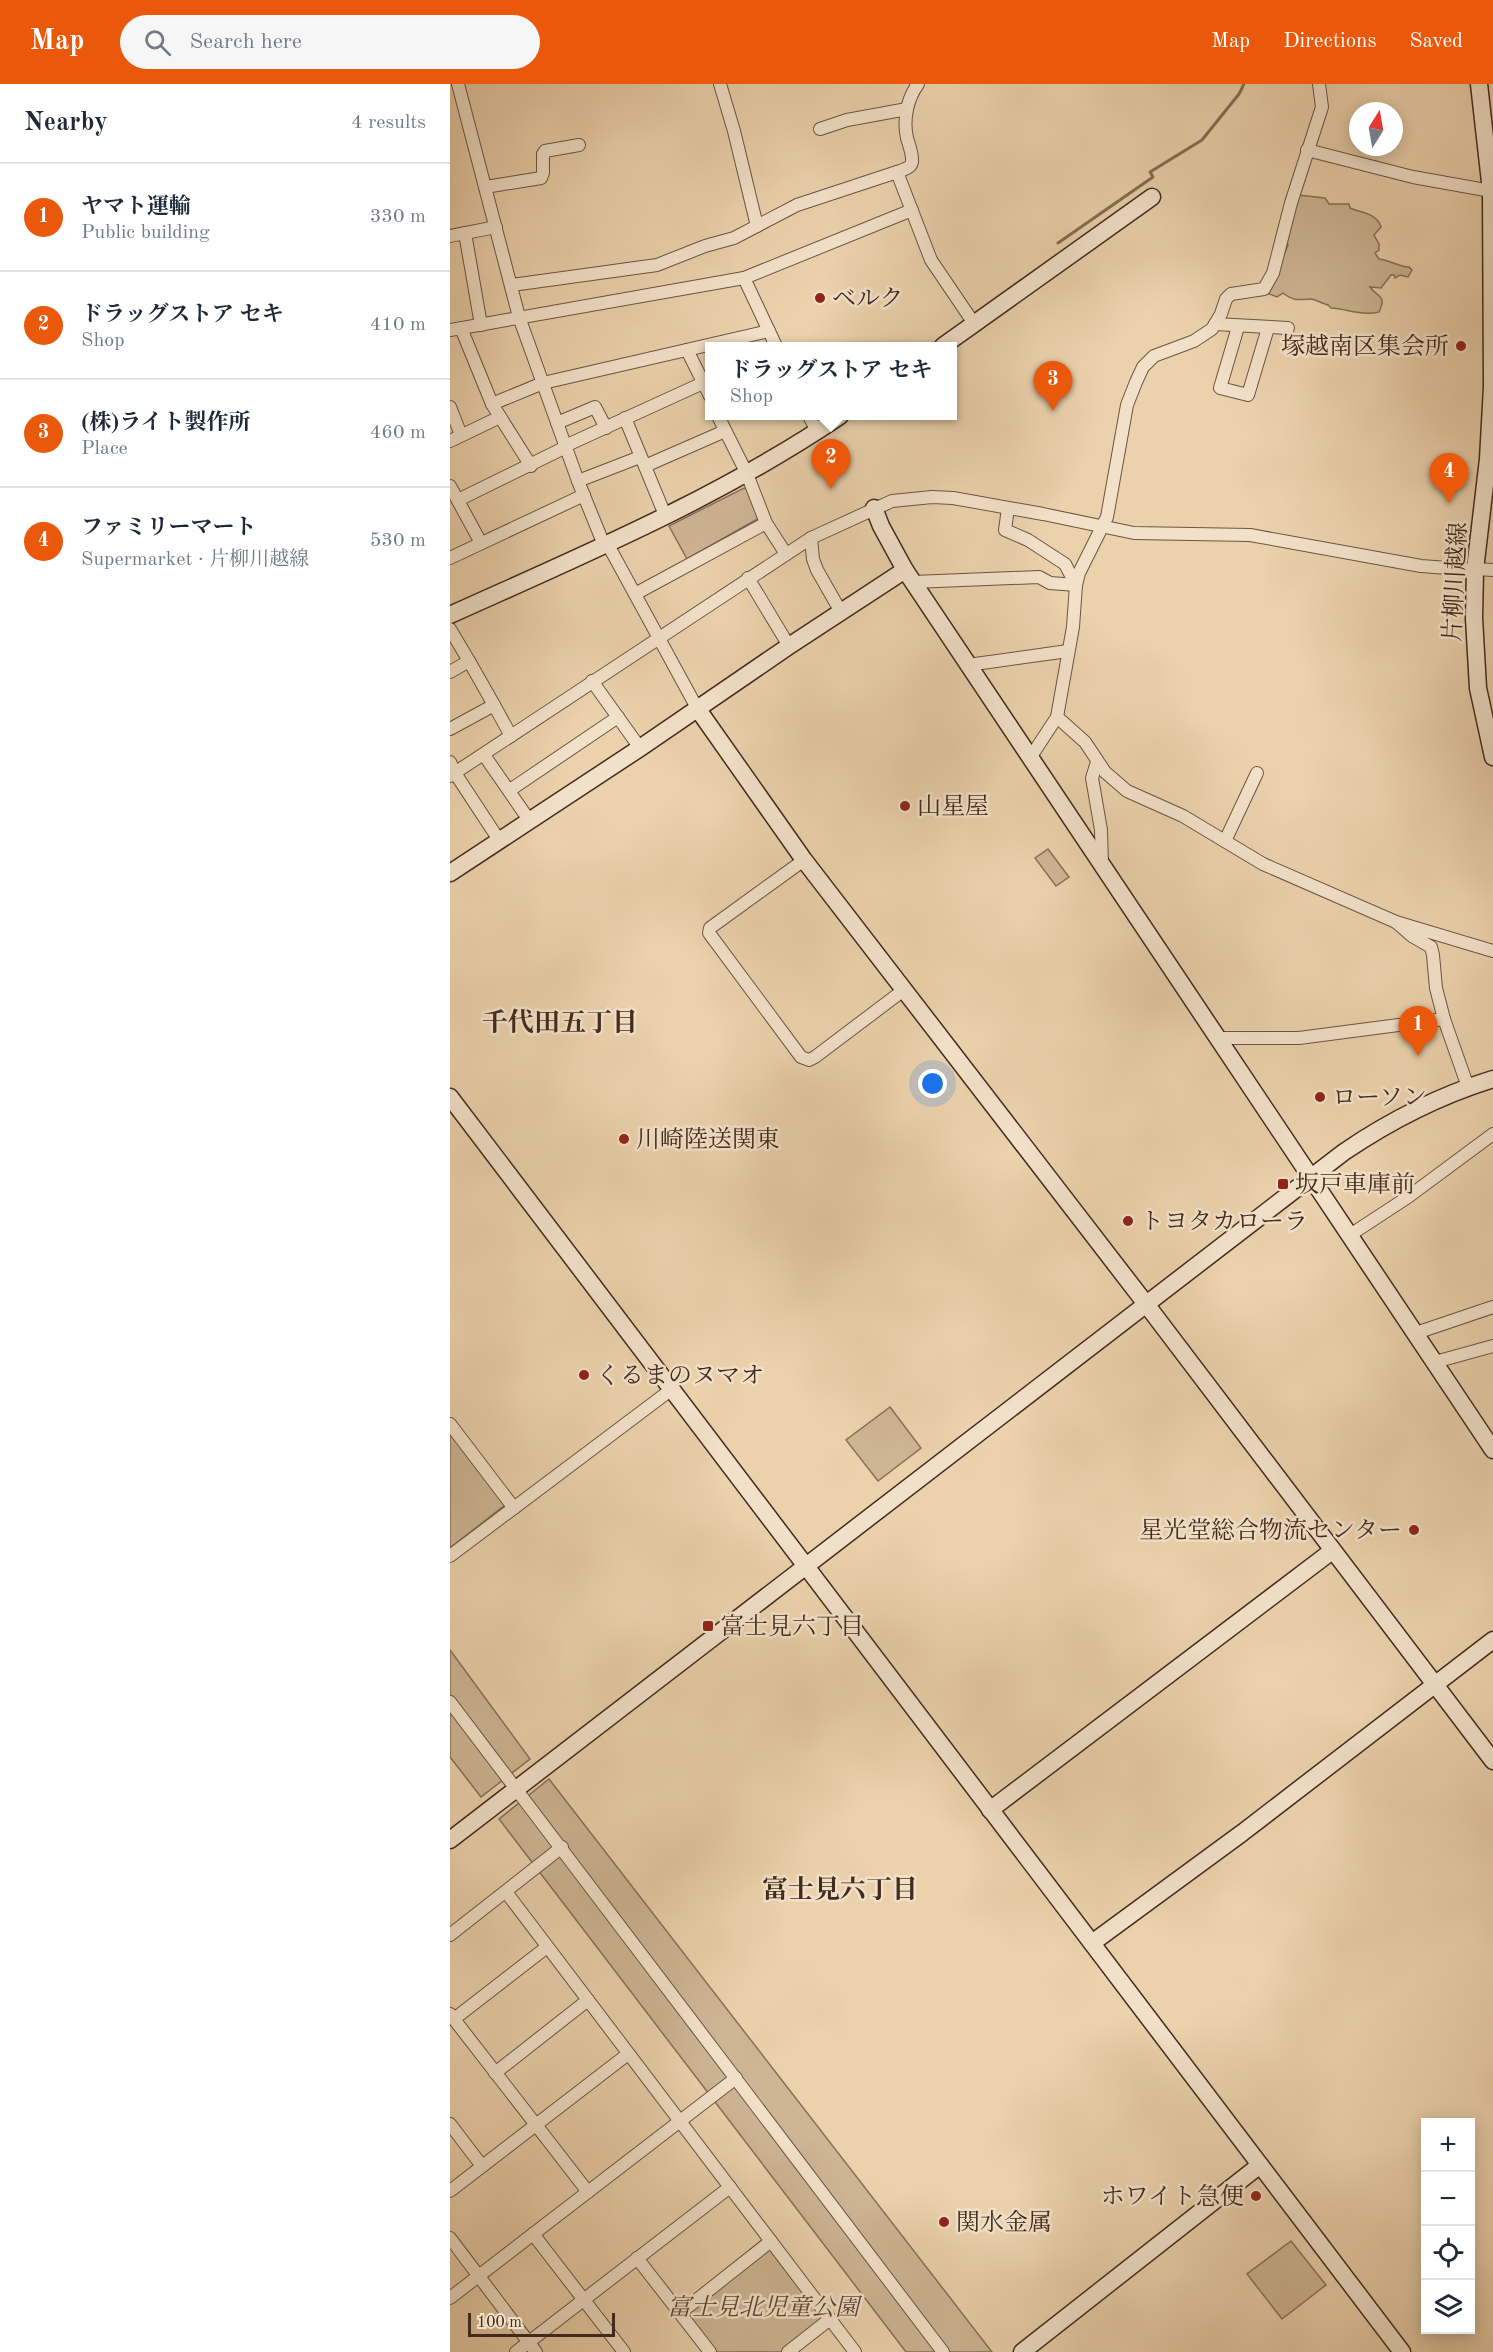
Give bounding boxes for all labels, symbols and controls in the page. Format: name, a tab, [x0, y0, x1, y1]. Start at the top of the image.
search box	[120, 15, 540, 69]
icon: search	[141, 26, 174, 59]
text: Map	[30, 28, 84, 56]
text: Search here	[189, 31, 302, 53]
text: Map	[1211, 31, 1250, 52]
text: Directions	[1283, 31, 1377, 52]
text: Saved	[1410, 31, 1463, 52]
north arrow	[1349, 102, 1403, 156]
text: Nearby	[24, 110, 108, 136]
text: 4 results	[351, 113, 426, 133]
text: ヤマト運輸	[81, 196, 191, 218]
text: 1	[38, 207, 49, 227]
text: 330 m	[370, 207, 426, 227]
text: Public building	[81, 223, 210, 243]
place label: ベルク	[832, 287, 904, 312]
marker: ベルク	[813, 291, 827, 305]
text: ドラッグストア セキ	[81, 304, 284, 326]
text: 2	[38, 315, 49, 335]
text: 410 m	[370, 315, 426, 335]
text: Shop	[81, 331, 125, 351]
place label: 塚越南区集会所	[1281, 333, 1449, 360]
marker: 塚越南区集会所	[1454, 339, 1468, 353]
popup	[705, 342, 957, 420]
text: ドラッグストア セキ	[730, 360, 932, 382]
pin: 3	[1034, 362, 1072, 411]
text: Shop	[730, 387, 773, 407]
text: (株)ライト製作所	[81, 412, 251, 434]
text: 3	[38, 423, 49, 443]
text: 460 m	[370, 423, 426, 443]
text: Place	[81, 439, 128, 459]
pin: 2	[812, 440, 850, 489]
pin: 4	[1430, 454, 1468, 503]
text: ファミリーマート	[81, 517, 257, 539]
street label: 片柳川越線	[1439, 521, 1472, 643]
text: 4	[38, 531, 49, 551]
text: 530 m	[370, 531, 426, 551]
text: Supermarket · 片柳川越線	[81, 550, 309, 570]
place label: 山星屋	[917, 794, 989, 820]
marker: 山星屋	[898, 799, 912, 813]
pin: 1	[1398, 1006, 1438, 1056]
district label: 千代田五丁目	[482, 1008, 638, 1037]
your location	[918, 1069, 947, 1098]
place label: ローソン	[1332, 1087, 1427, 1111]
marker: ローソン	[1313, 1090, 1327, 1104]
place label: 川崎陸送関東	[636, 1126, 780, 1153]
marker: 川崎陸送関東	[617, 1132, 631, 1146]
place label: 坂戸車庫前	[1295, 1171, 1415, 1198]
marker: 坂戸車庫前	[1276, 1177, 1290, 1191]
place label: トヨタカローラ	[1140, 1210, 1308, 1235]
marker: トヨタカローラ	[1121, 1214, 1135, 1228]
place label: くるまのヌマオ	[596, 1364, 764, 1389]
marker: くるまのヌマオ	[577, 1368, 591, 1382]
place label: 星光堂総合物流センター	[1139, 1517, 1402, 1544]
marker: 星光堂総合物流センター	[1407, 1523, 1421, 1537]
place label: 富士見六丁目	[720, 1613, 864, 1640]
marker: 富士見六丁目	[701, 1619, 715, 1633]
district label: 富士見六丁目	[762, 1875, 918, 1904]
map controls	[1421, 2118, 1475, 2334]
button: +	[1421, 2118, 1475, 2172]
button: −	[1421, 2172, 1475, 2226]
place label: ホワイト急便	[1101, 2183, 1244, 2210]
marker: ホワイト急便	[1249, 2189, 1263, 2203]
place label: 関水金属	[956, 2209, 1052, 2236]
marker: 関水金属	[937, 2215, 951, 2229]
button: locate	[1421, 2226, 1475, 2280]
button: layers	[1421, 2280, 1475, 2334]
park label: 富士見北児童公園	[667, 2294, 863, 2321]
scale bar	[468, 2310, 615, 2338]
text: 100 m	[477, 2315, 522, 2331]

